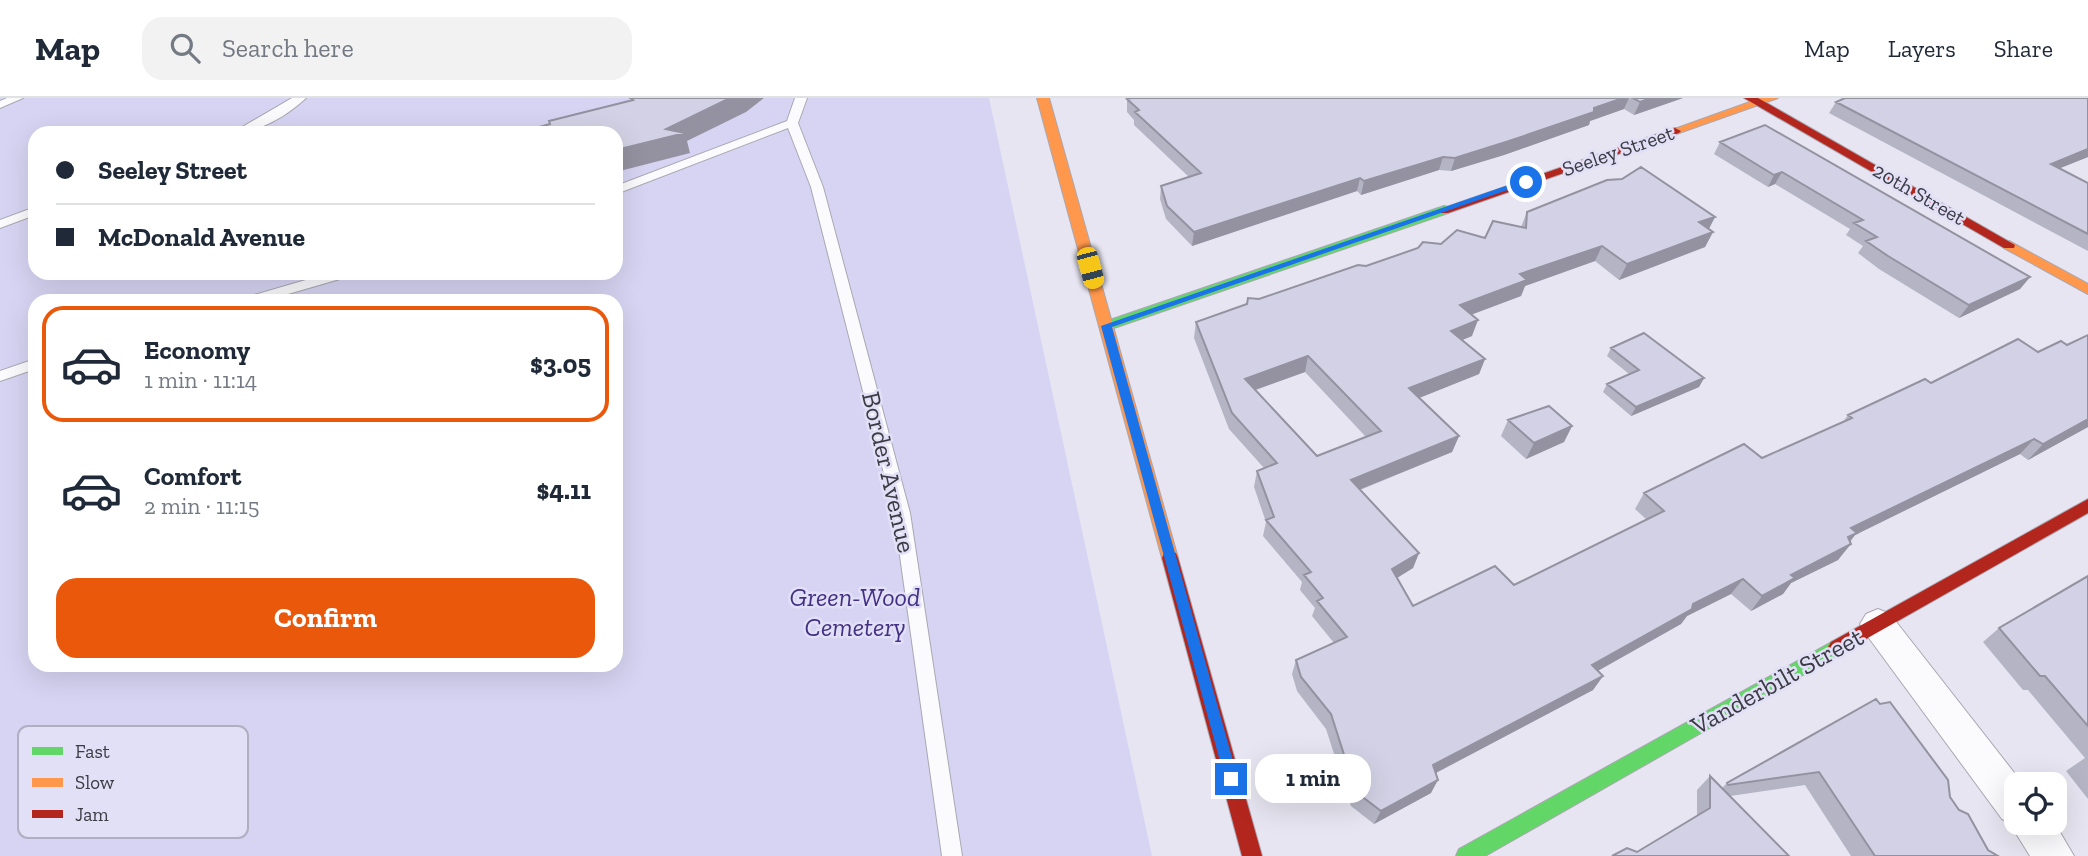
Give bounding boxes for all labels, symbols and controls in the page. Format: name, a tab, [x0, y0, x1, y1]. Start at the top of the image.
search box	[142, 17, 632, 80]
text: Map	[35, 29, 100, 68]
icon: search	[166, 29, 204, 67]
text: Search here	[222, 32, 354, 64]
text: Map	[1804, 34, 1850, 63]
text: Layers	[1888, 34, 1956, 63]
text: Share	[1994, 34, 2053, 63]
street label: Seeley Street	[1559, 120, 1677, 181]
text: Seeley Street	[98, 154, 247, 186]
street label: 20th Street	[1869, 157, 1970, 230]
route start	[1510, 166, 1542, 198]
text: McDonald Avenue	[98, 221, 305, 253]
car	[1075, 245, 1106, 291]
icon: car	[60, 333, 123, 396]
text: Economy	[144, 334, 250, 366]
text: $3.05	[530, 348, 591, 380]
text: 1 min · 11:14	[144, 366, 257, 394]
street label: Border Avenue	[855, 388, 923, 556]
icon: car	[60, 459, 123, 522]
text: Comfort	[144, 460, 241, 492]
text: $4.11	[536, 474, 591, 506]
text: 2 min · 11:15	[144, 492, 260, 520]
button: Confirm	[56, 578, 595, 658]
park label: Green-Wood Cemetery	[790, 581, 920, 643]
street label: Vanderbilt Street	[1684, 620, 1869, 742]
legend	[18, 726, 248, 838]
text: Fast	[75, 740, 110, 763]
callout: 1 min	[1256, 754, 1371, 804]
route end	[1215, 763, 1247, 795]
text: 1 min	[1286, 764, 1340, 792]
text: Slow	[75, 771, 115, 794]
map controls	[2004, 772, 2067, 835]
button: locate	[2004, 772, 2067, 835]
text: Jam	[75, 803, 109, 826]

